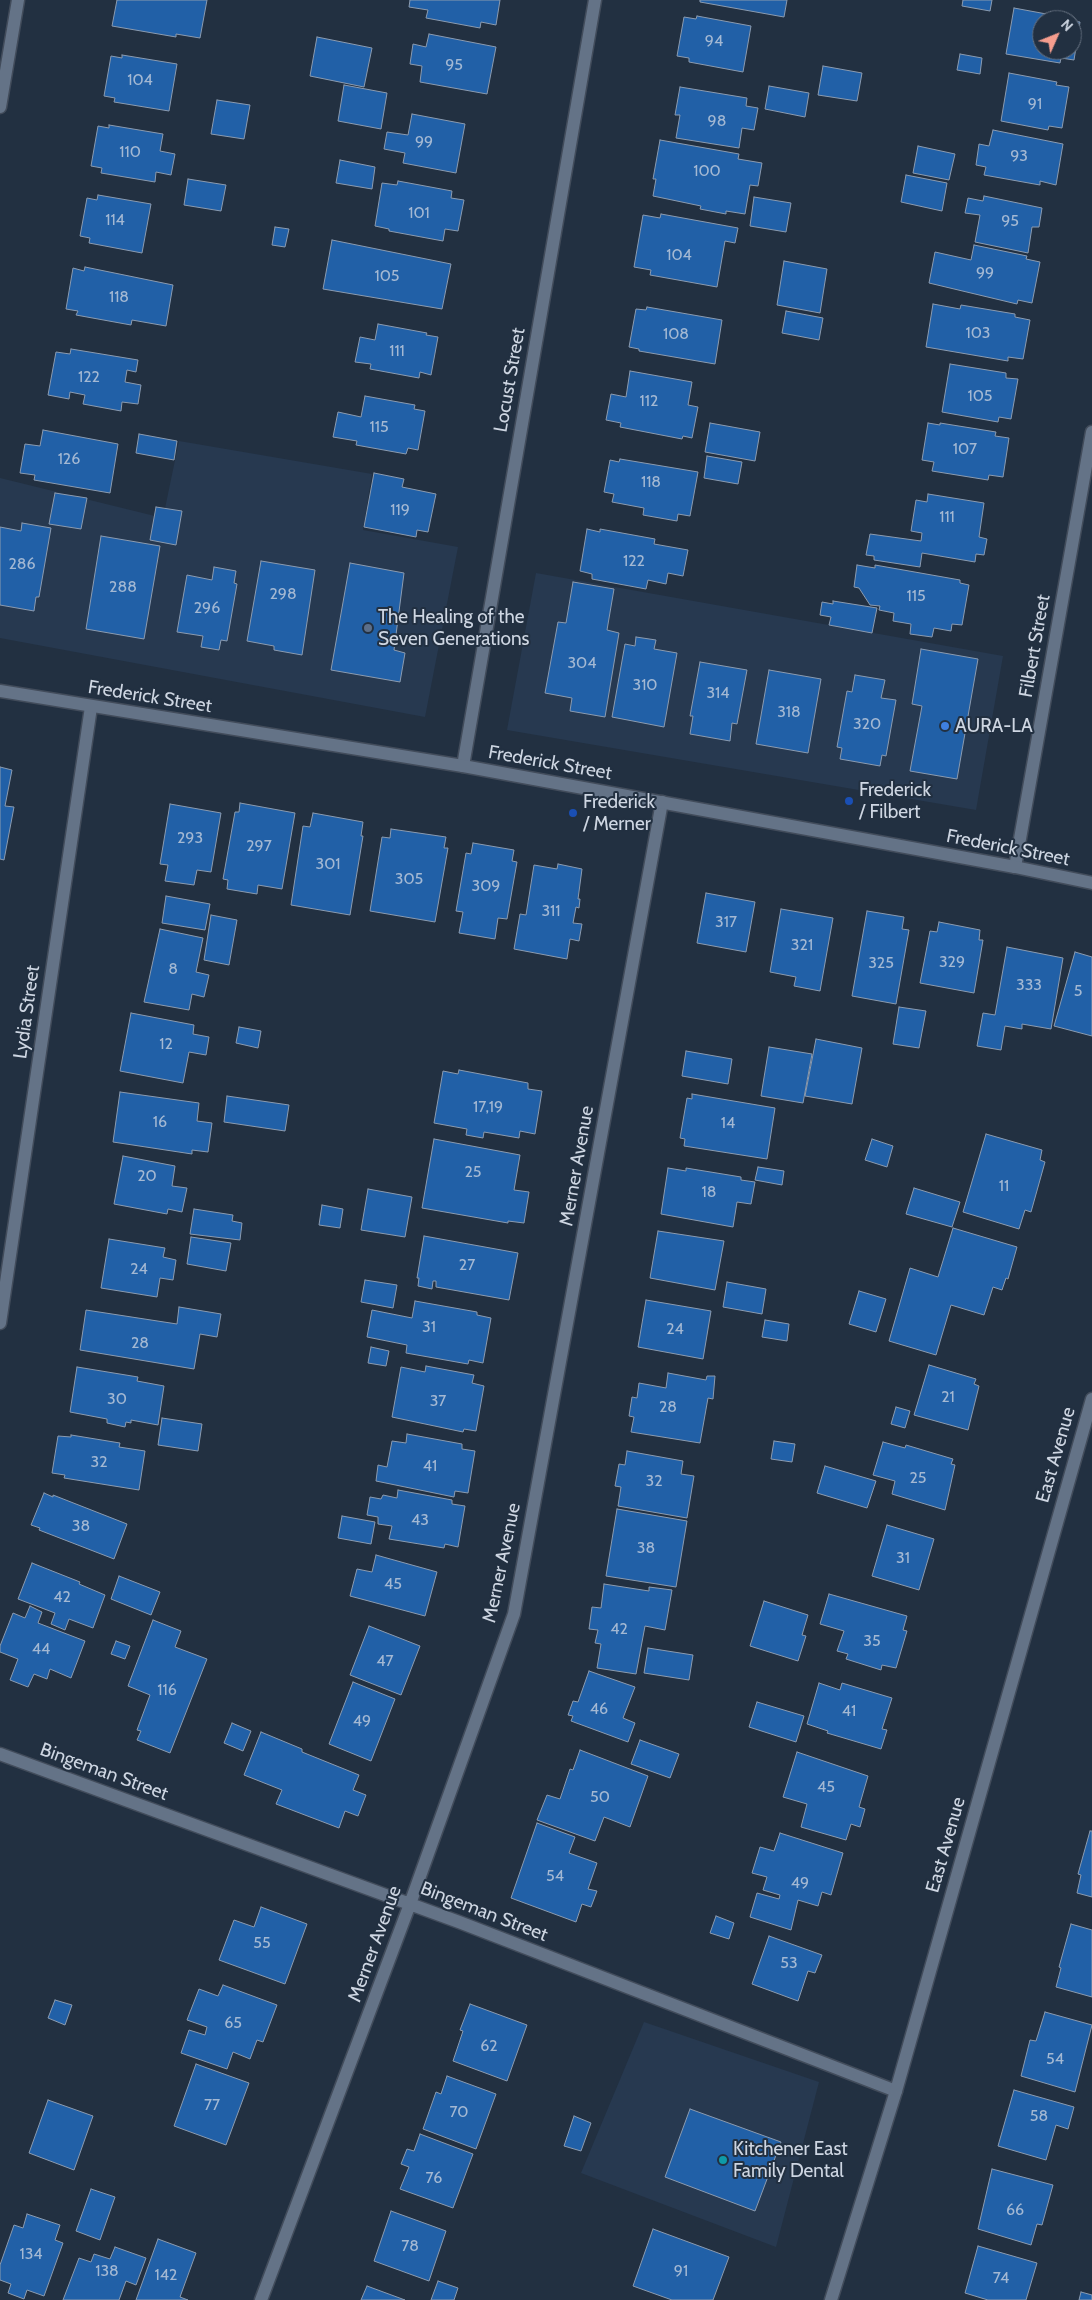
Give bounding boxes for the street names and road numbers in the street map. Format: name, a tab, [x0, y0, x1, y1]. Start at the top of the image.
street label: Locust Street	[490, 326, 530, 434]
street label: Filbert Street	[1015, 593, 1055, 699]
street label: Frederick Street	[86, 676, 214, 718]
street label: Frederick Street	[486, 741, 614, 785]
street label: Frederick Street	[944, 825, 1072, 871]
street label: Lydia Street	[9, 964, 45, 1060]
street label: Merner Avenue	[555, 1104, 599, 1228]
street label: East Avenue	[1031, 1405, 1081, 1505]
street label: Merner Avenue	[478, 1501, 526, 1625]
street label: Bingeman Street	[37, 1738, 171, 1806]
street label: East Avenue	[921, 1795, 971, 1895]
street label: Bingeman Street	[417, 1877, 551, 1947]
street label: Merner Avenue	[343, 1883, 407, 2005]

